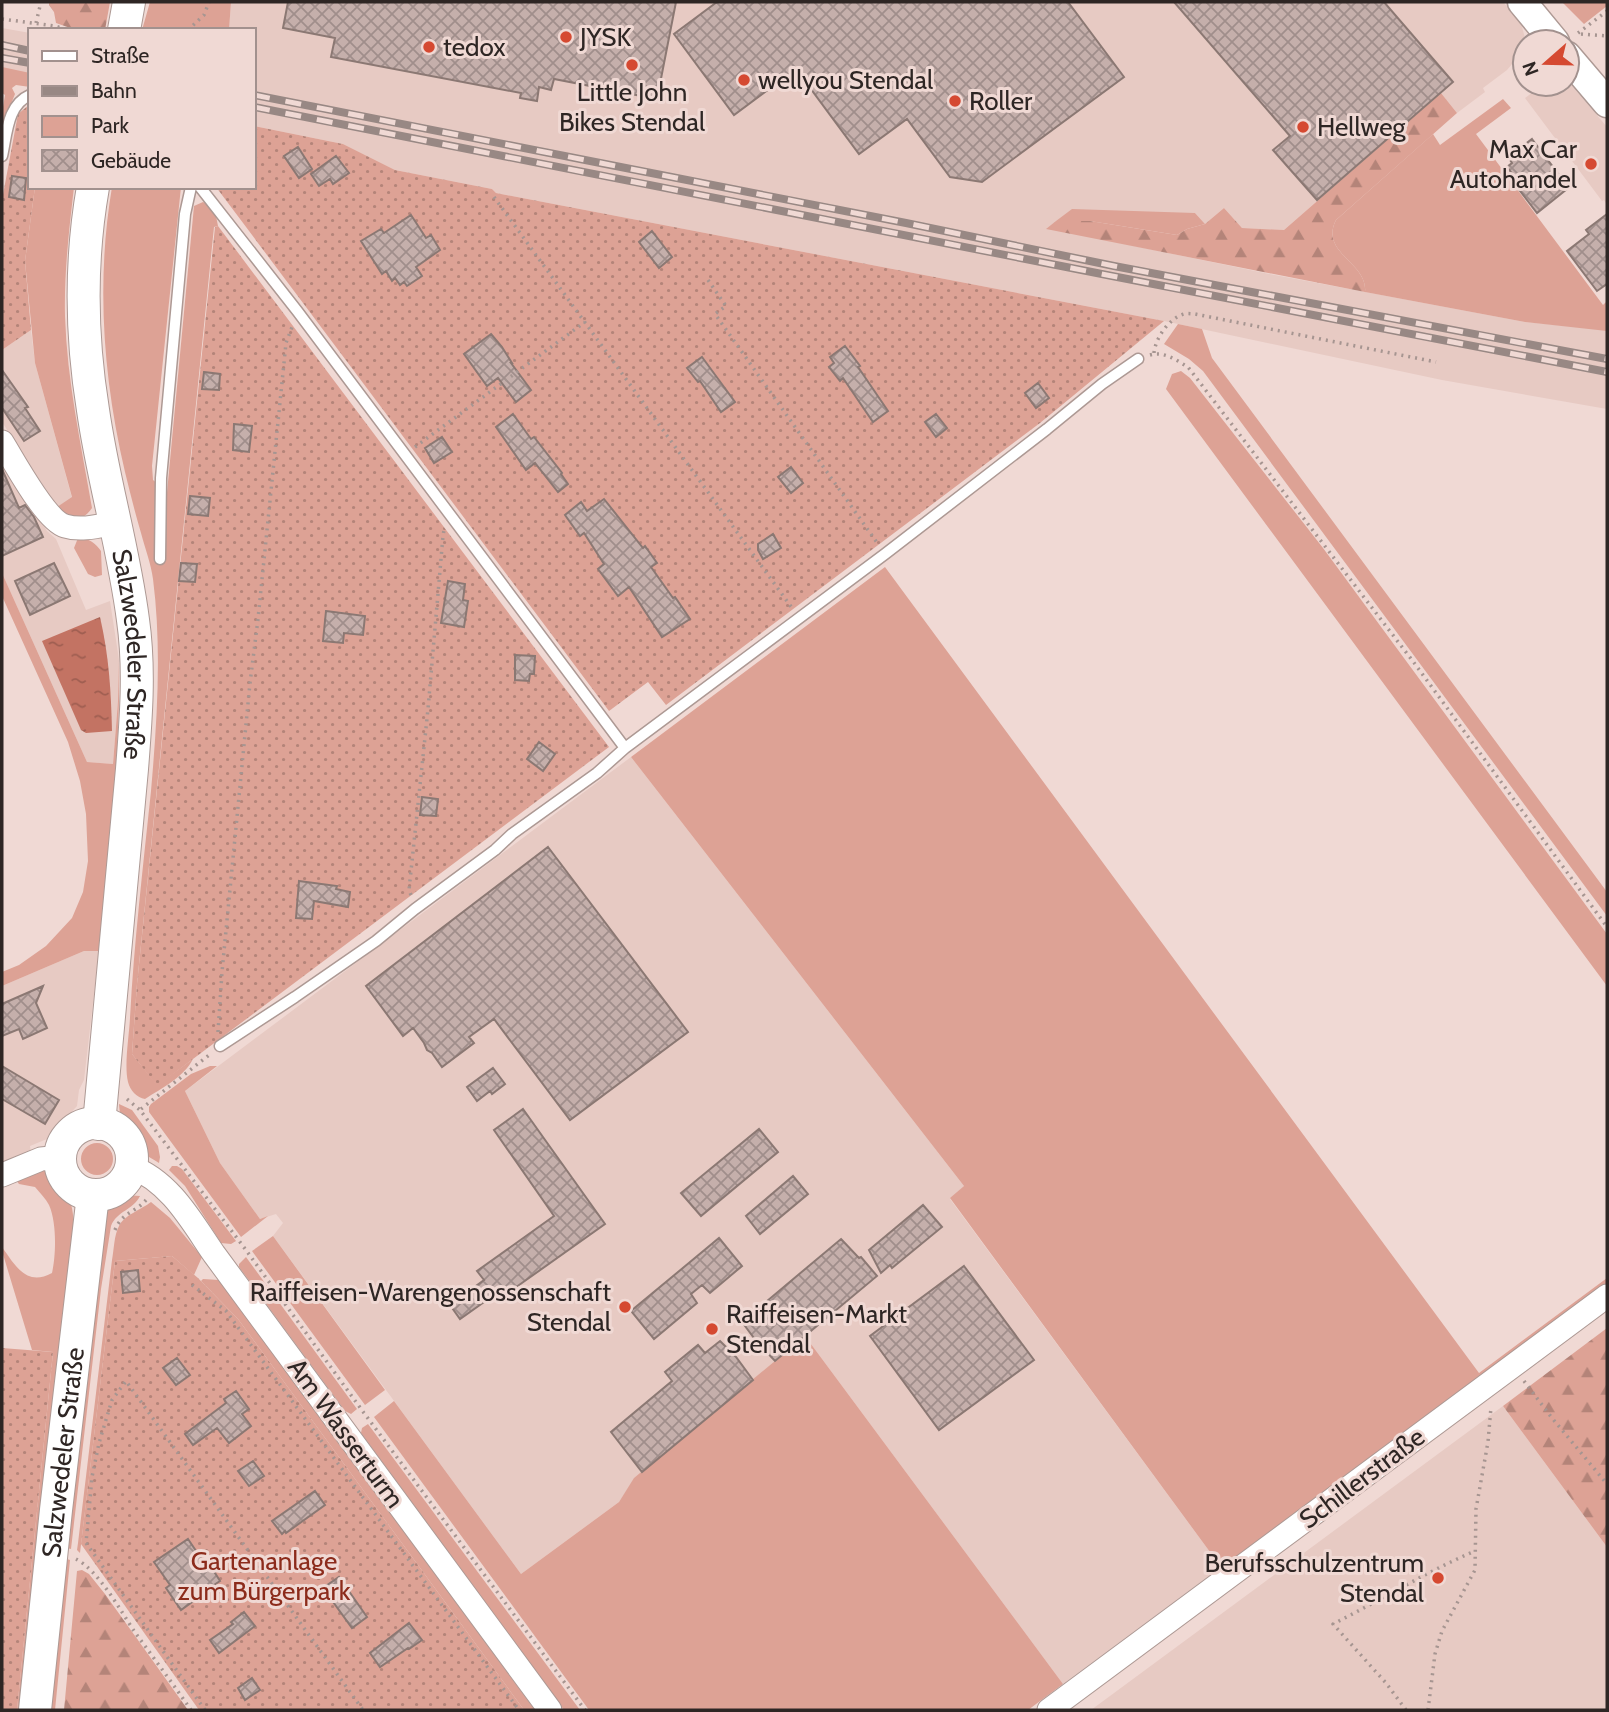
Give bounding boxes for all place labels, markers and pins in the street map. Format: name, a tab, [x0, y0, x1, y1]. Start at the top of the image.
place label: JYSK	[579, 21, 632, 53]
marker: JYSK	[558, 29, 574, 45]
place label: tedox	[443, 31, 506, 63]
marker: tedox	[421, 39, 437, 55]
marker: Little John Bikes Stendal	[624, 57, 640, 73]
place label: wellyou Stendal	[758, 64, 933, 96]
marker: wellyou Stendal	[736, 72, 752, 88]
place label: Little John Bikes Stendal	[559, 76, 705, 138]
place label: Roller	[969, 85, 1033, 117]
marker: Roller	[947, 93, 963, 109]
place label: Hellweg	[1317, 111, 1406, 143]
marker: Hellweg	[1295, 119, 1311, 135]
place label: Max Car Autohandel	[1450, 133, 1578, 195]
marker: Max Car Autohandel	[1583, 156, 1599, 172]
place label: Raiffeisen-Warengenossenschaft Stendal	[250, 1276, 611, 1338]
place label: Raiffeisen-Markt Stendal	[726, 1298, 907, 1360]
marker: Raiffeisen-Warengenossenschaft Stendal	[617, 1299, 633, 1315]
marker: Raiffeisen-Markt Stendal	[704, 1321, 720, 1337]
place label: Berufsschulzentrum Stendal	[1205, 1547, 1424, 1609]
marker: Berufsschulzentrum Stendal	[1430, 1570, 1446, 1586]

